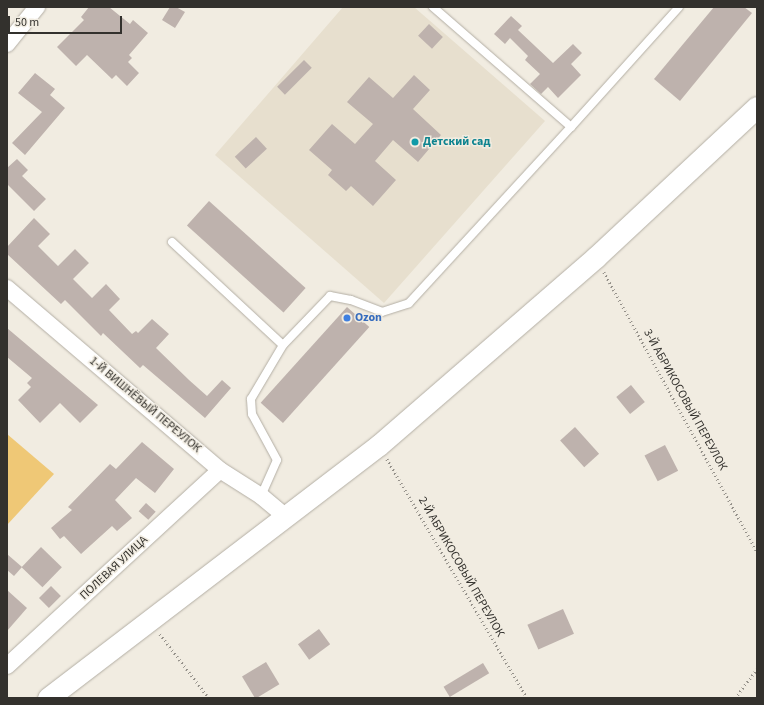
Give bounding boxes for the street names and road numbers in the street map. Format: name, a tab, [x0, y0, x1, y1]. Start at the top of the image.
street label: 3-Й АБРИКОСОВЫЙ ПЕРЕУЛОК	[640, 327, 730, 473]
street label: 1-Й ВИШНЁВЫЙ ПЕРЕУЛОК	[86, 354, 204, 456]
street label: 2-Й АБРИКОСОВЫЙ ПЕРЕУЛОК	[415, 494, 507, 640]
street label: ПОЛЕВАЯ УЛИЦА	[77, 533, 151, 603]

